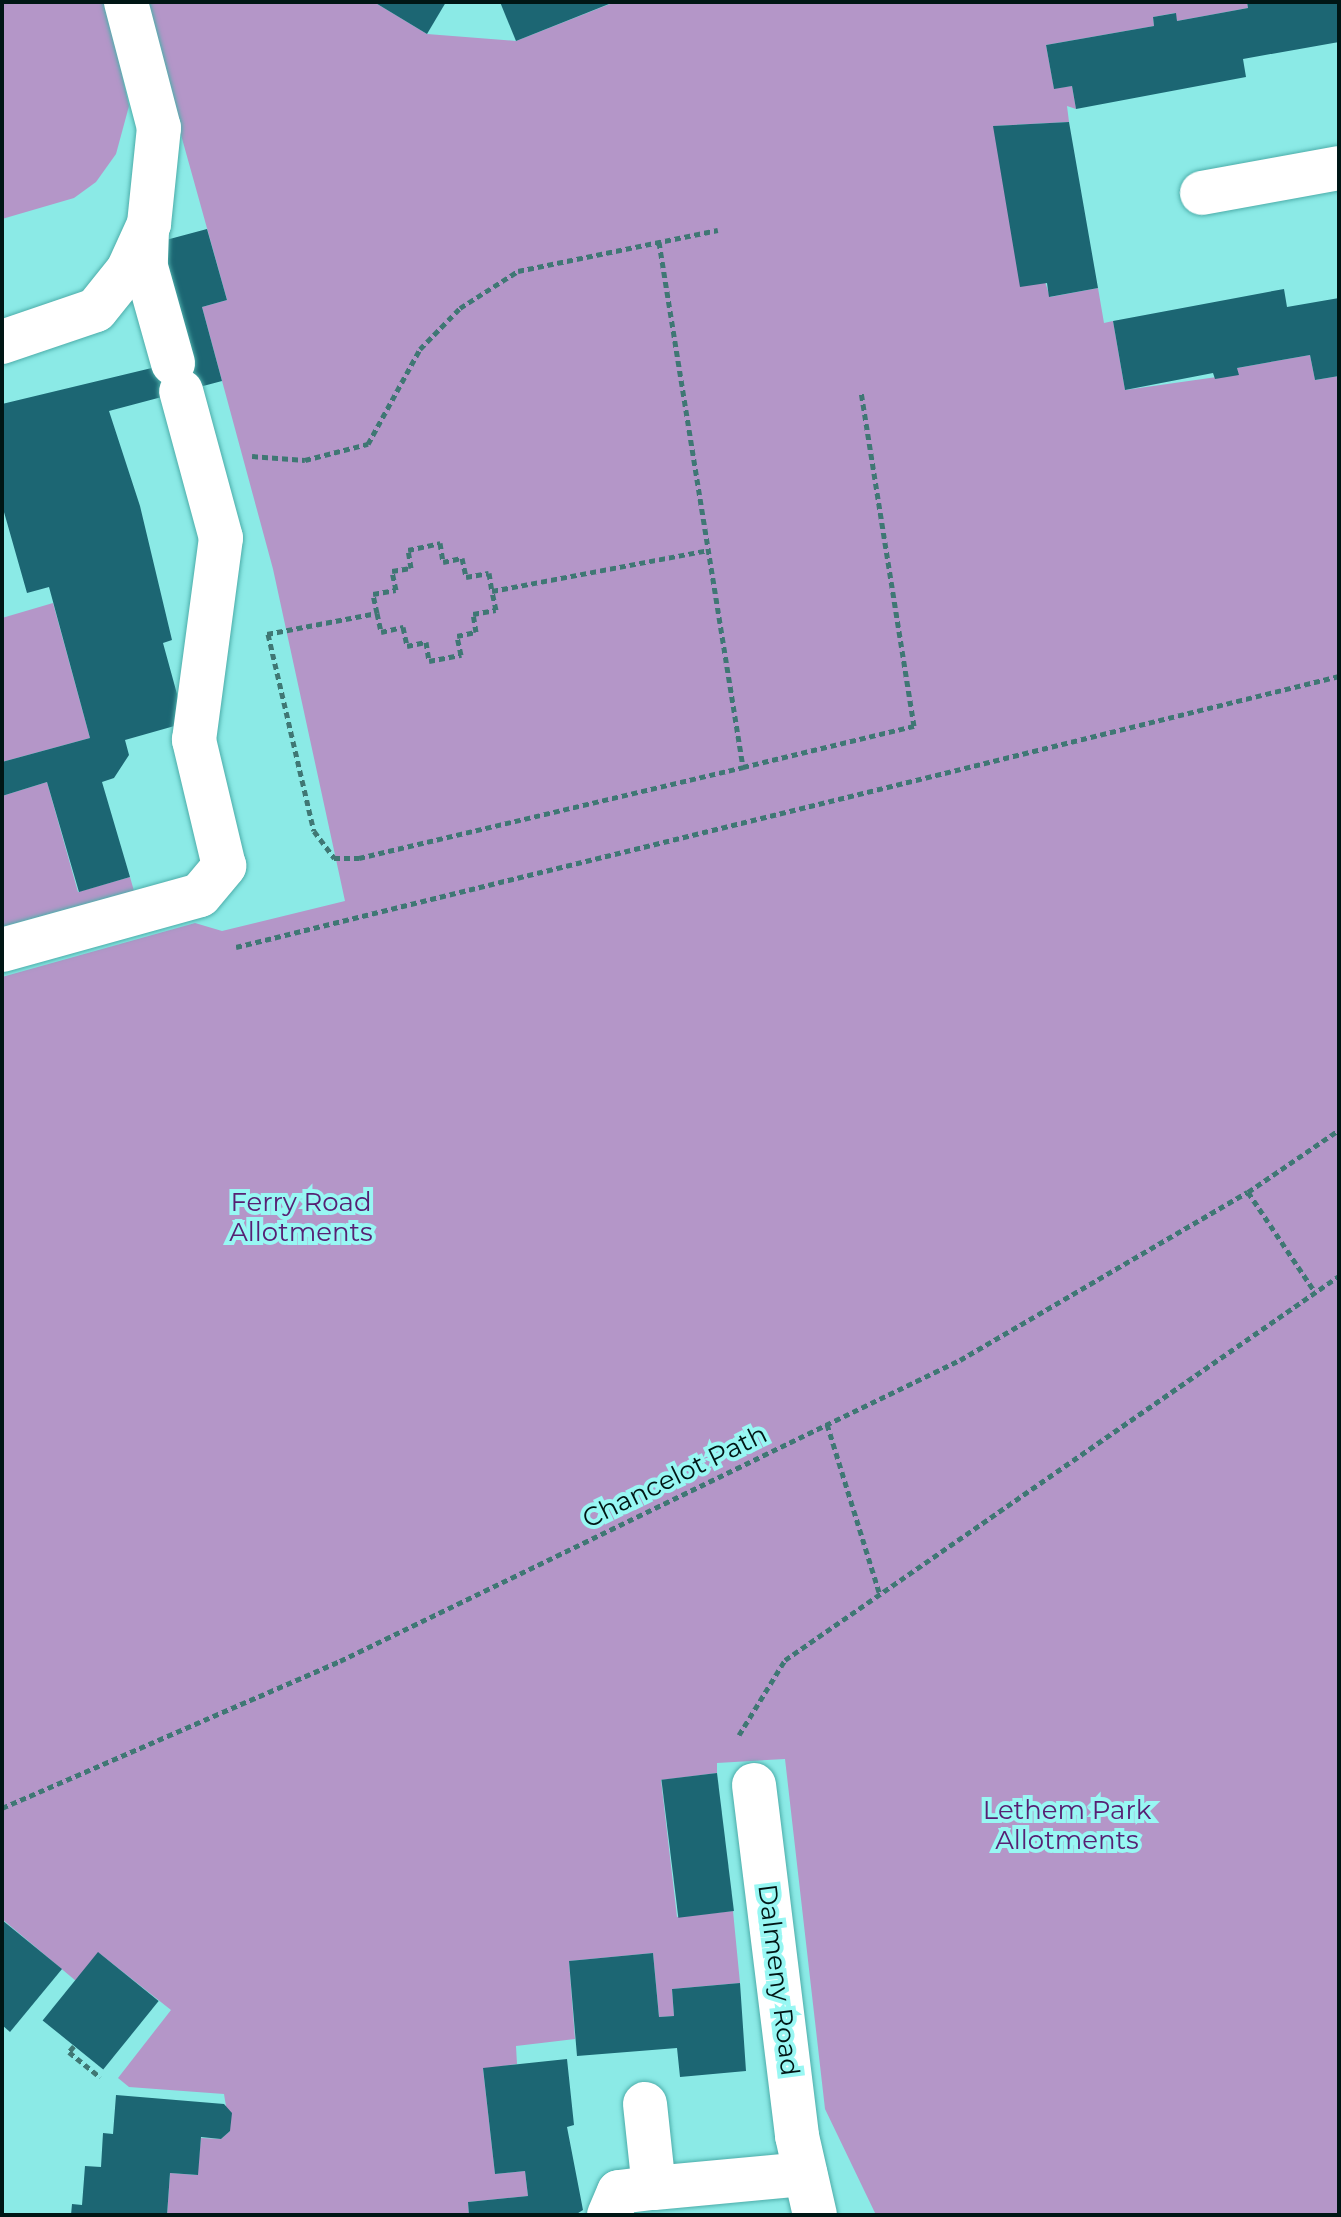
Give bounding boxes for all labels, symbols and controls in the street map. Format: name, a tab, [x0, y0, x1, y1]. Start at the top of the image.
park label: Ferry Road Allotments	[229, 1187, 373, 1248]
street label: Chancelot Path	[578, 1419, 772, 1535]
park label: Lethem Park Allotments	[983, 1795, 1151, 1856]
street label: Dalmeny Road	[751, 1882, 805, 2078]

